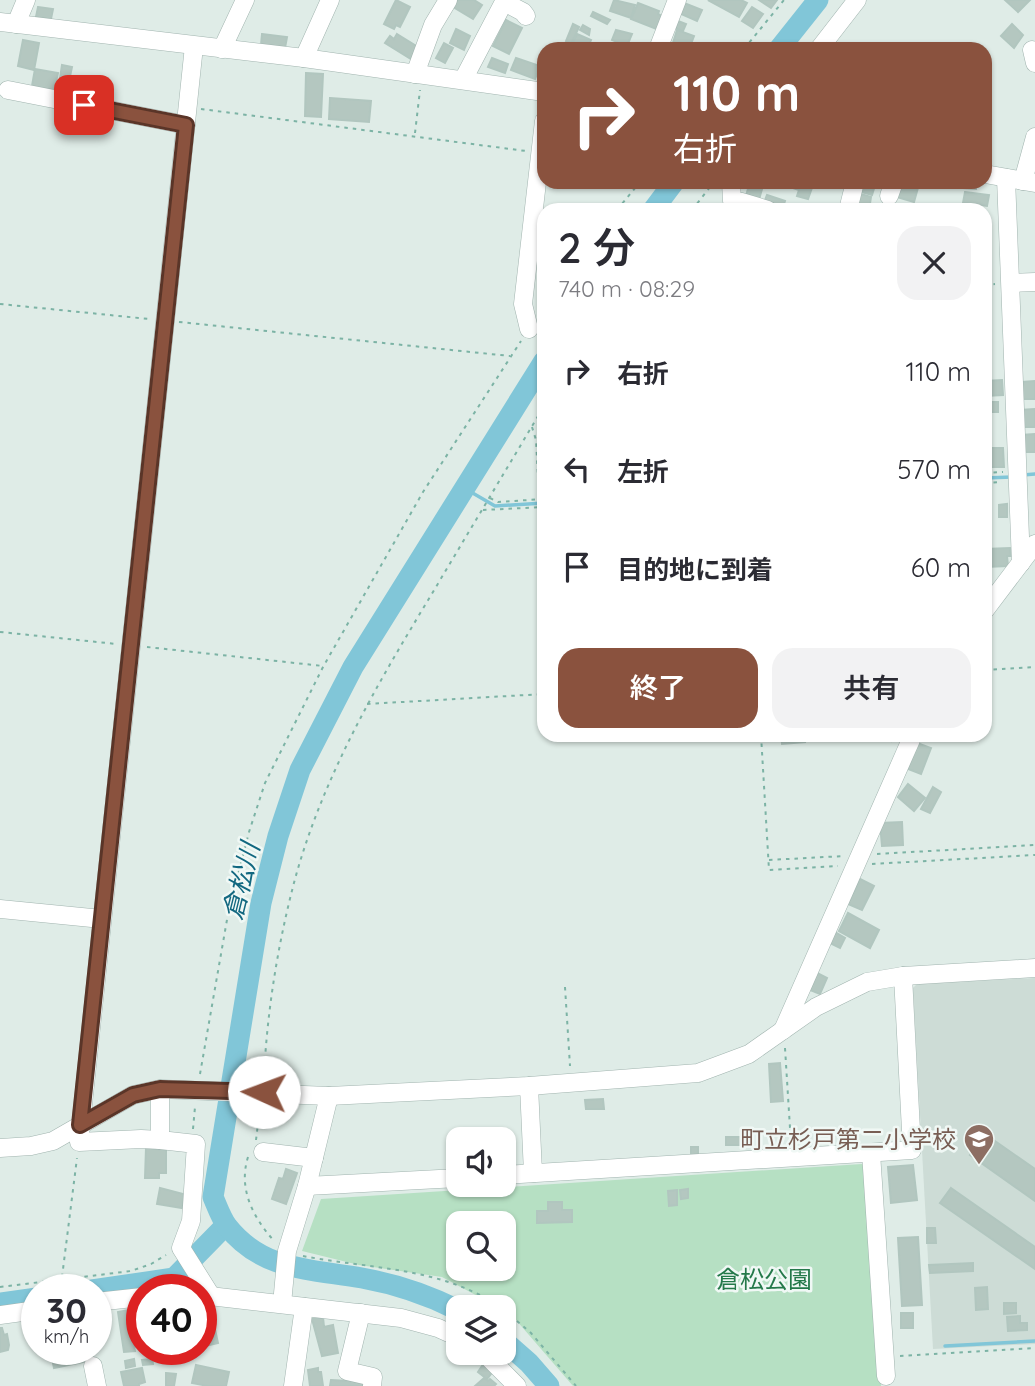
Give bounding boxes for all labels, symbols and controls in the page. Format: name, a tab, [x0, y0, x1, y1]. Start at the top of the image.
text: 110 m	[673, 62, 800, 123]
icon: right	[558, 70, 649, 161]
pin	[54, 75, 114, 135]
icon: arrive	[65, 86, 103, 124]
text: 右折	[673, 128, 737, 168]
text: 2 分	[558, 221, 635, 274]
button: close	[897, 226, 971, 300]
text: 740 m · 08:29	[558, 274, 695, 303]
icon: right	[558, 352, 596, 390]
text: 110 m	[905, 355, 971, 388]
text: 右折	[617, 357, 669, 390]
icon: left	[558, 450, 596, 488]
text: 570 m	[897, 453, 971, 486]
text: 左折	[617, 455, 669, 488]
icon: arrive	[558, 548, 596, 586]
text: 60 m	[911, 551, 971, 584]
text: 目的地に到着	[617, 553, 773, 586]
button: 終了	[558, 648, 758, 728]
button: 共有	[772, 648, 971, 728]
water label: 倉松川	[216, 836, 267, 923]
position arrow	[227, 1055, 301, 1129]
school or university icon: 町立杉戸第二小学校	[962, 1122, 996, 1166]
place label: 町立杉戸第二小学校	[740, 1124, 956, 1154]
map controls	[446, 1127, 516, 1365]
button: sound	[446, 1127, 516, 1197]
button: search	[446, 1211, 516, 1281]
park label: 倉松公園	[716, 1264, 812, 1294]
speed limit sign: 40	[126, 1274, 217, 1365]
text: 30	[46, 1288, 87, 1332]
button: layers	[446, 1295, 516, 1365]
text: km/h	[44, 1325, 89, 1348]

